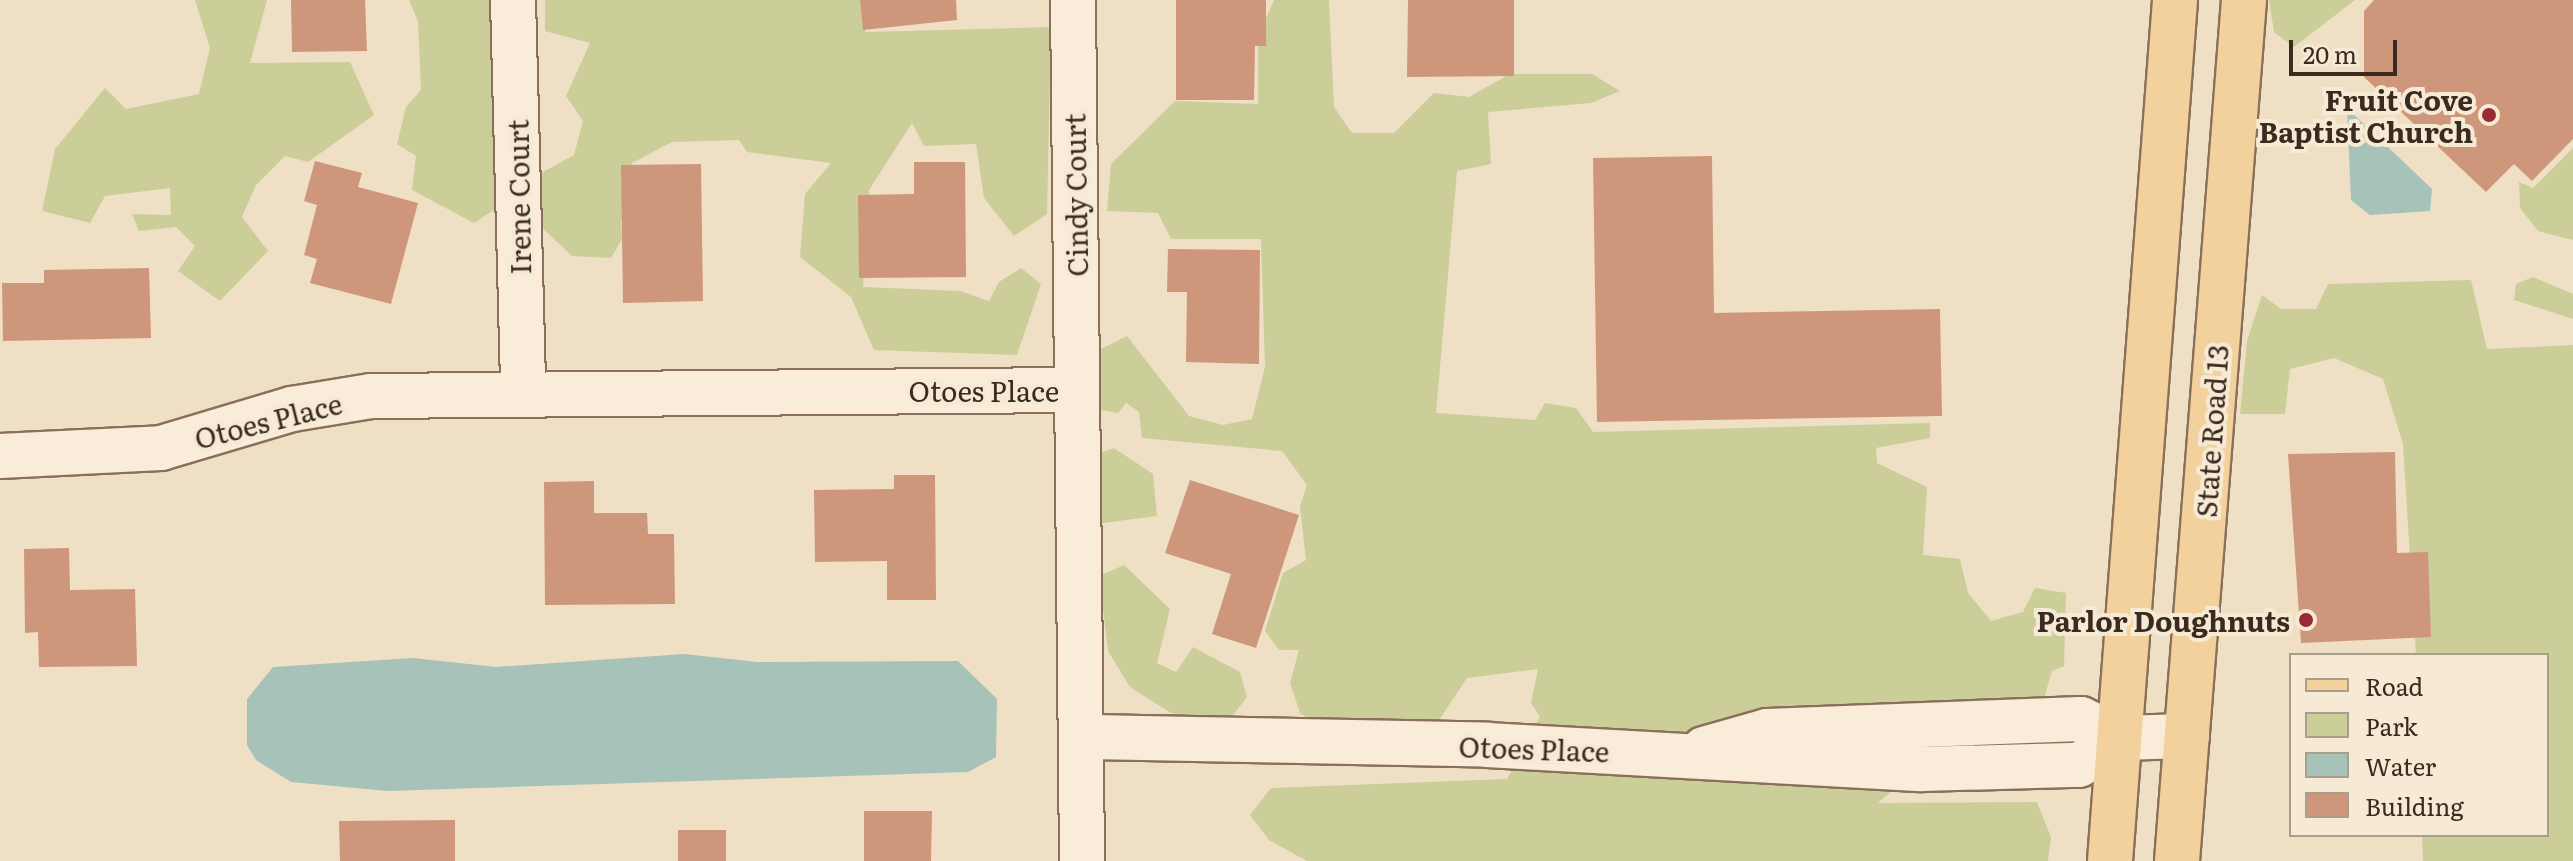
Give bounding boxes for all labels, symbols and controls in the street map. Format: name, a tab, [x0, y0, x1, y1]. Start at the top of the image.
scale bar	[2293, 24, 2401, 74]
text: 20 m	[2303, 36, 2357, 71]
place label: Fruit Cove Baptist Church	[2259, 82, 2473, 148]
marker: Fruit Cove Baptist Church	[2480, 106, 2498, 124]
street label: Cindy Court	[1057, 113, 1093, 277]
street label: Irene Court	[500, 119, 536, 275]
street label: State Road 13	[2188, 343, 2234, 519]
street label: Otoes Place	[909, 373, 1059, 407]
street label: Otoes Place	[191, 385, 345, 455]
place label: Parlor Doughnuts	[2037, 603, 2290, 637]
marker: Parlor Doughnuts	[2297, 611, 2315, 629]
legend	[2289, 653, 2549, 837]
text: Road	[2365, 668, 2423, 703]
text: Park	[2365, 708, 2418, 743]
street label: Otoes Place	[1458, 729, 1610, 767]
text: Water	[2365, 748, 2436, 783]
text: Building	[2365, 788, 2464, 823]

